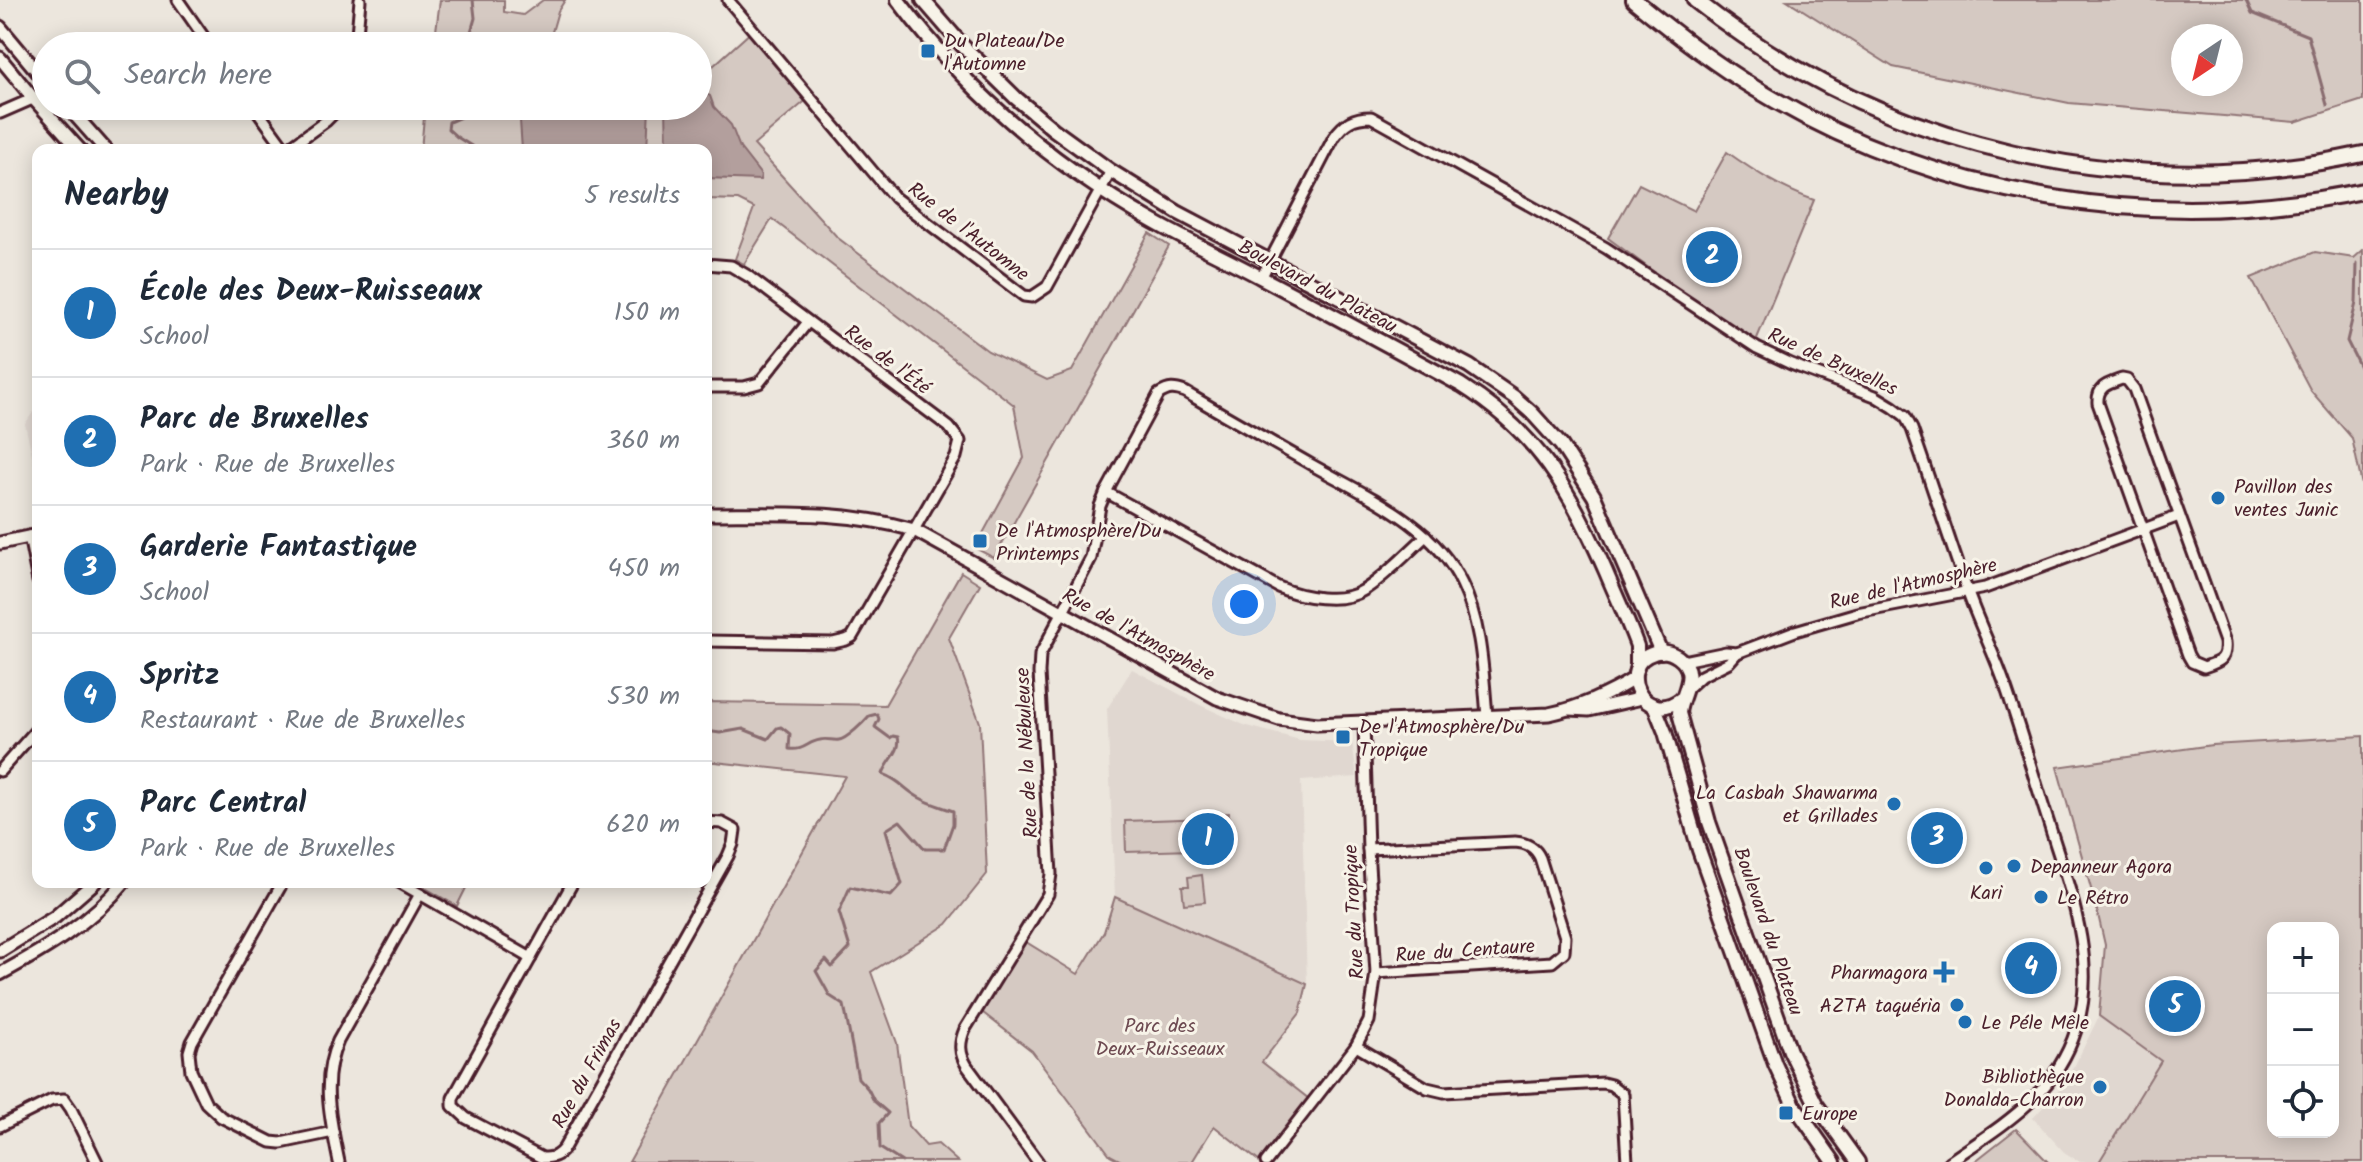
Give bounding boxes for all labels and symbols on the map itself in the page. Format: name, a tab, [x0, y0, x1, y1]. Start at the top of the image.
north arrow	[2171, 24, 2243, 96]
place label: Du Plateau/De l'Automne	[944, 26, 1064, 81]
marker: Du Plateau/De l'Automne	[919, 42, 937, 60]
street label: Rue de l'Automne	[900, 175, 1036, 291]
pin: 2	[1686, 227, 1738, 287]
street label: Boulevard du Plateau	[1232, 232, 1403, 343]
street label: Rue de l'Été	[837, 317, 938, 405]
street label: Rue de Bruxelles	[1762, 320, 1903, 406]
place label: Pavillon des ventes Junic	[2234, 472, 2339, 527]
marker: Pavillon des ventes Junic	[2209, 489, 2227, 507]
place label: De l'Atmosphère/Du Printemps	[996, 516, 1162, 571]
marker: De l'Atmosphère/Du Printemps	[971, 532, 989, 550]
street label: Rue de l'Atmosphère	[1826, 550, 2000, 620]
street label: Rue de l'Atmosphère	[1055, 580, 1221, 691]
your location	[1224, 584, 1264, 624]
street label: Rue de la Nébuleuse	[1008, 667, 1048, 839]
place label: De l'Atmosphère/Du Tropique	[1359, 712, 1525, 767]
marker: De l'Atmosphère/Du Tropique	[1334, 728, 1352, 746]
place label: La Casbah Shawarma et Grillades	[1696, 778, 1878, 833]
marker: La Casbah Shawarma et Grillades	[1885, 795, 1903, 813]
pin: 3	[1911, 808, 1963, 868]
pin: 1	[1182, 809, 1234, 869]
street label: Boulevard du Plateau	[1723, 843, 1811, 1021]
street label: Rue du Tropique	[1335, 844, 1375, 980]
place label: Depanneur Agora	[2030, 852, 2172, 884]
marker: Depanneur Agora	[2005, 857, 2023, 875]
marker: Kari	[1977, 859, 1995, 877]
place label: Kari	[1970, 878, 2004, 910]
place label: Le Rétro	[2057, 883, 2129, 915]
marker: Le Rétro	[2032, 888, 2050, 906]
street label: Rue du Centaure	[1394, 931, 1536, 973]
pin: 4	[2005, 938, 2057, 998]
place label: Pharmagora	[1831, 958, 1928, 990]
marker: Pharmagora	[1935, 963, 1953, 981]
pin: 5	[2149, 976, 2201, 1036]
place label: AZTA taquéria	[1820, 991, 1941, 1023]
marker: AZTA taquéria	[1948, 996, 1966, 1014]
place label: Le Péle Mêle	[1981, 1008, 2089, 1040]
park label: Parc des Deux-Ruisseaux	[1096, 1011, 1225, 1066]
street label: Rue du Frimas	[544, 1013, 631, 1135]
marker: Le Péle Mêle	[1956, 1013, 1974, 1031]
place label: Bibliothèque Donalda-Charron	[1944, 1062, 2084, 1117]
marker: Bibliothèque Donalda-Charron	[2091, 1078, 2109, 1096]
place label: Europe	[1802, 1099, 1858, 1131]
marker: Europe	[1777, 1104, 1795, 1122]

